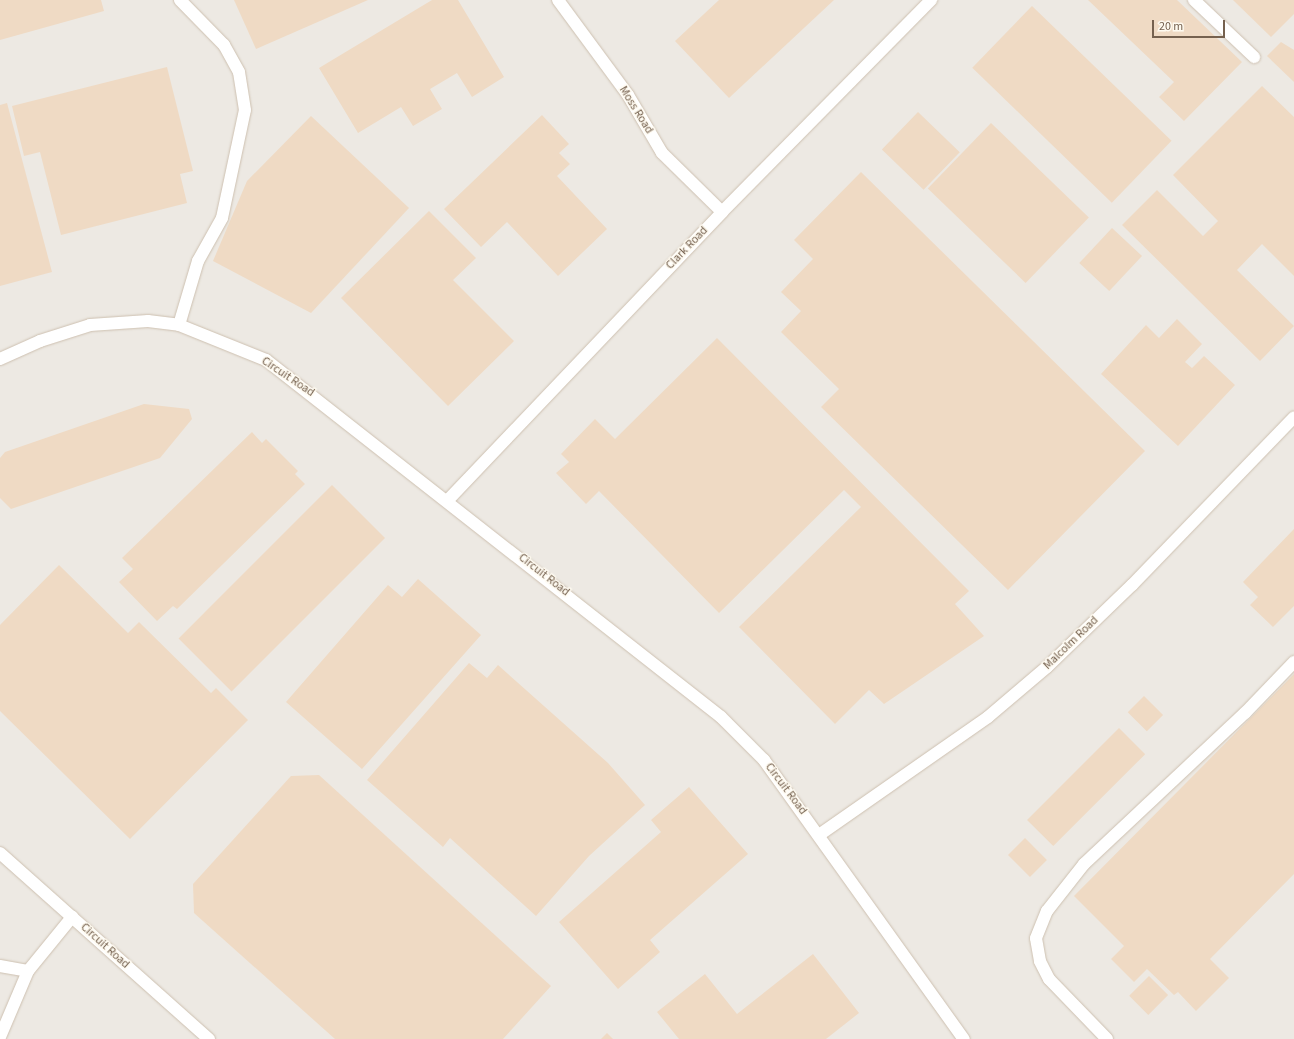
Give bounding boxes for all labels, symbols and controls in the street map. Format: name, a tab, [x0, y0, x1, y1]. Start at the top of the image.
scale bar	[1154, 12, 1227, 38]
text: 20 m	[1159, 18, 1183, 35]
street label: Moss Road	[616, 84, 656, 136]
street label: Clark Road	[663, 223, 711, 273]
street label: Circuit Road	[259, 354, 317, 400]
street label: Circuit Road	[516, 551, 572, 599]
street label: Malcolm Road	[1041, 613, 1101, 673]
street label: Circuit Road	[762, 760, 810, 818]
street label: Circuit Road	[78, 920, 132, 972]

